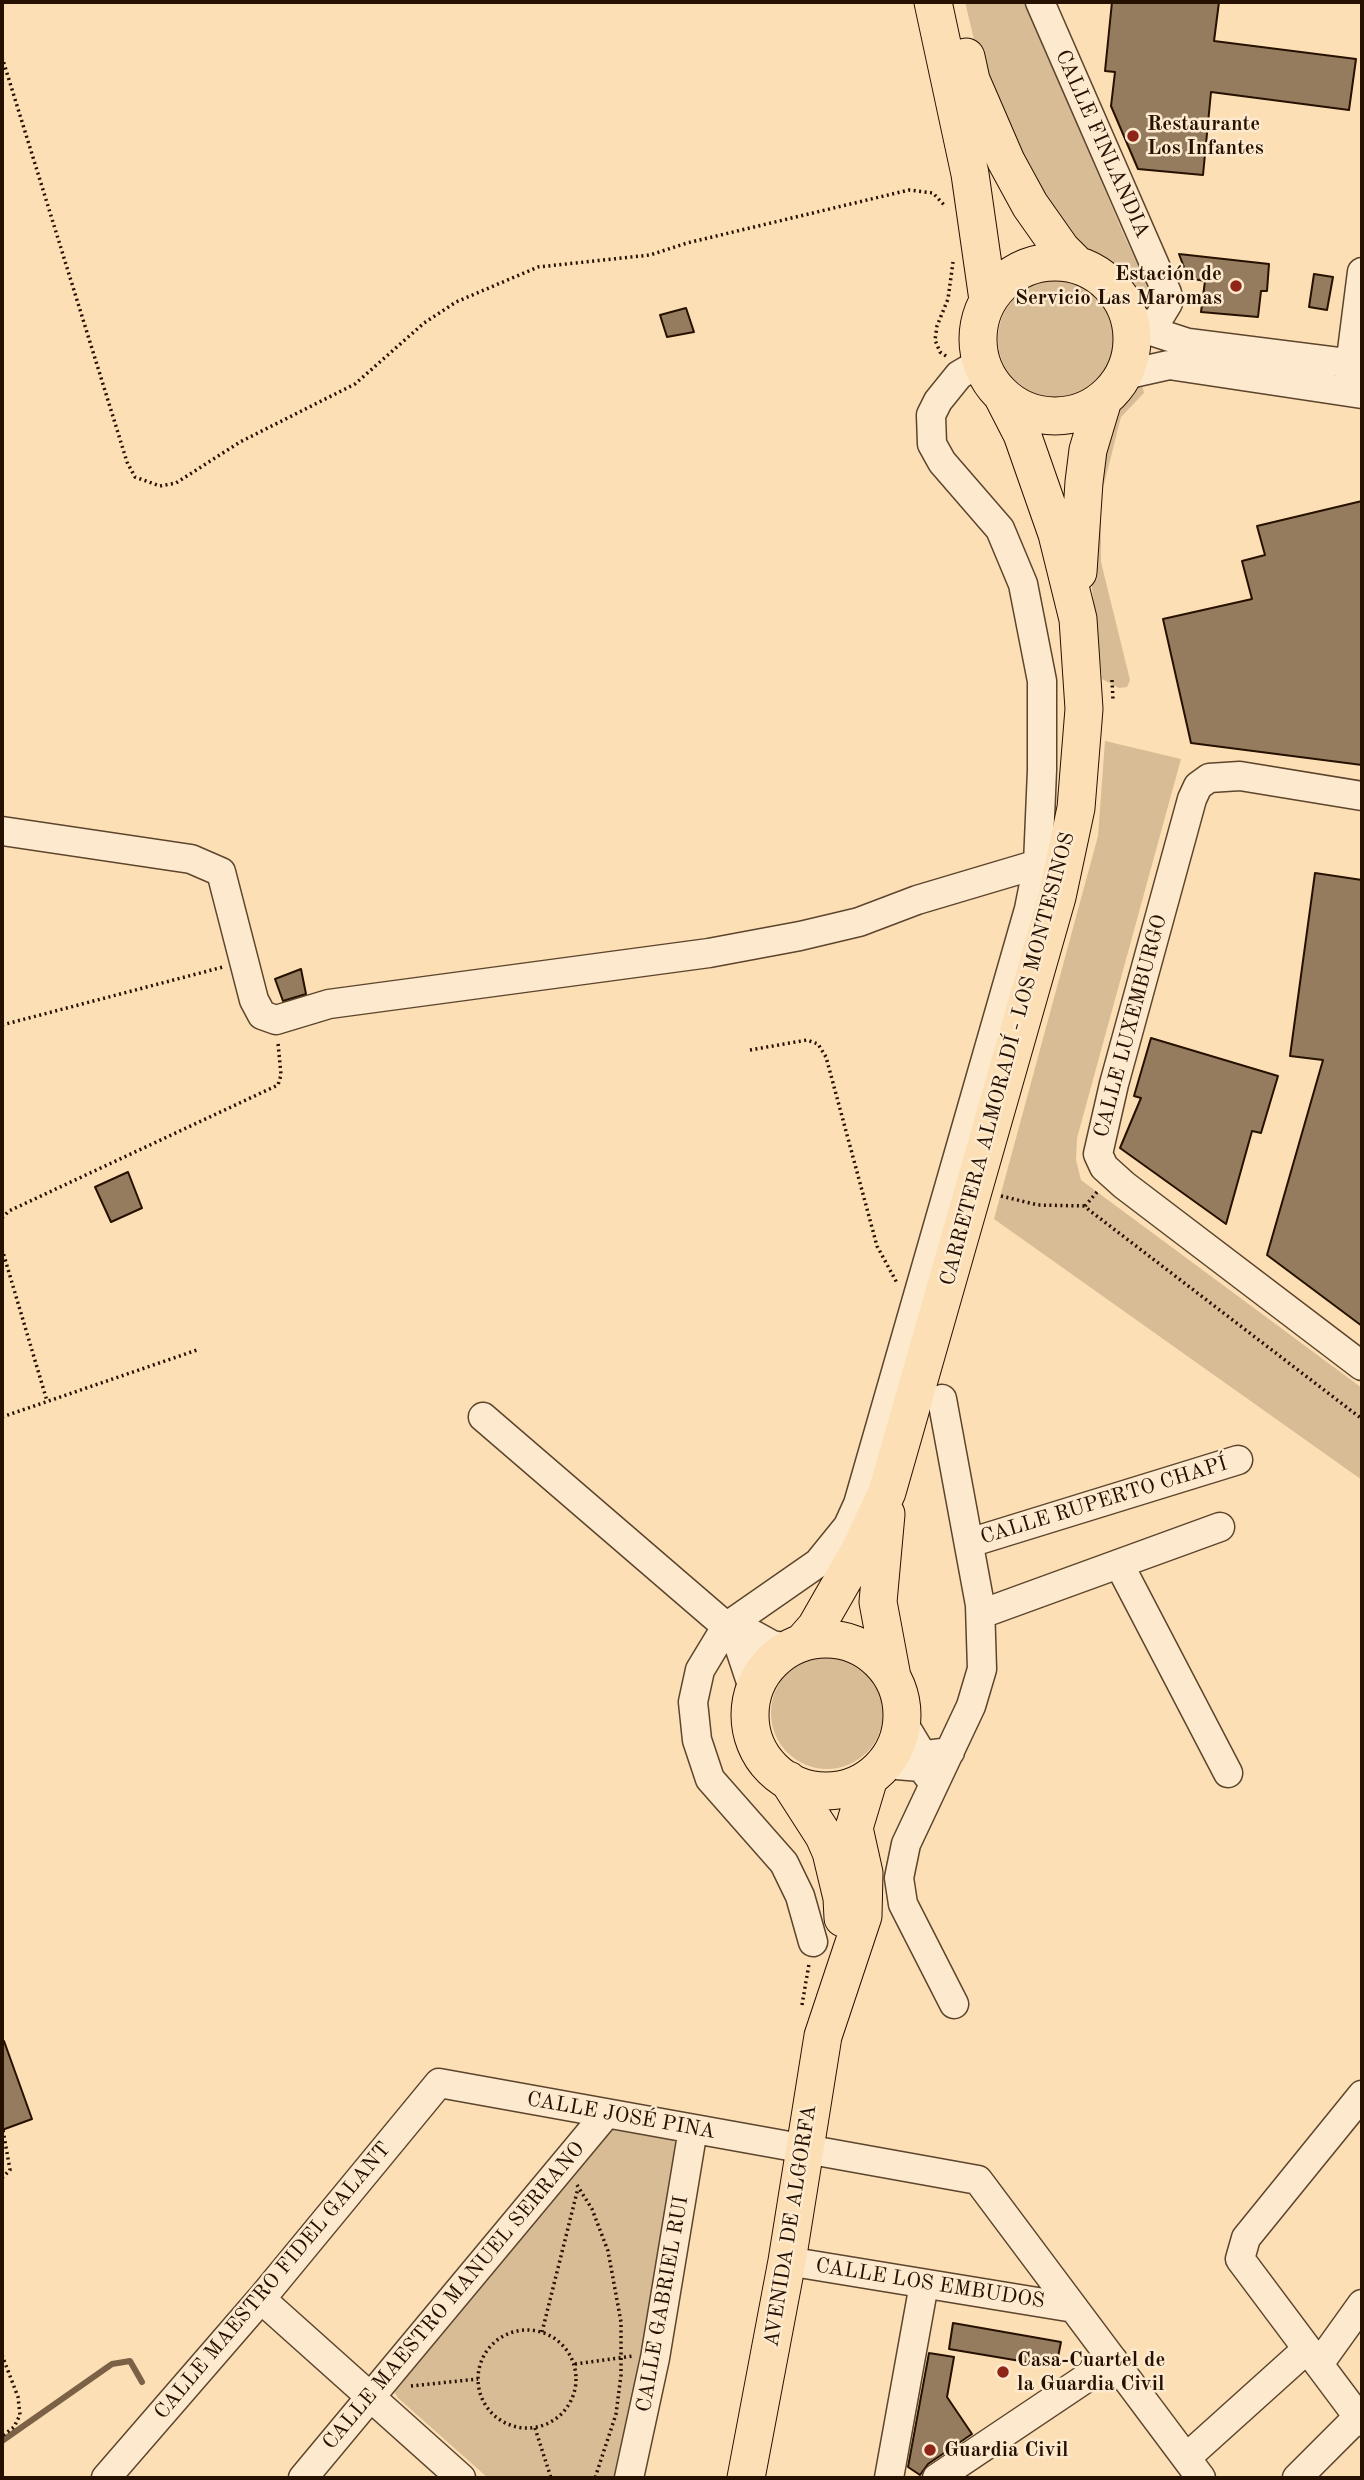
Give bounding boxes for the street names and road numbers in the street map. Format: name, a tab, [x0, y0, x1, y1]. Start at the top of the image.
street label: CALLE FINLANDIA	[1049, 46, 1155, 242]
street label: CARRETERA ALMORADÍ - LOS MONTESINOS	[935, 829, 1081, 1289]
street label: CALLE LUXEMBURGO	[1089, 912, 1173, 1140]
street label: CALLE RUPERTO CHAPÍ	[978, 1451, 1230, 1551]
street label: CALLE JOSÉ PINA	[525, 2087, 717, 2145]
street label: AVENIDA DE ALGORFA	[759, 2103, 823, 2349]
street label: CALLE MAESTRO FIDEL GALANT	[149, 2137, 397, 2425]
street label: CALLE MAESTRO MANUEL SERRANO	[318, 2137, 590, 2455]
street label: CALLE GABRIEL RUI	[632, 2194, 694, 2414]
street label: CALLE LOS EMBUDOS	[814, 2253, 1046, 2315]

